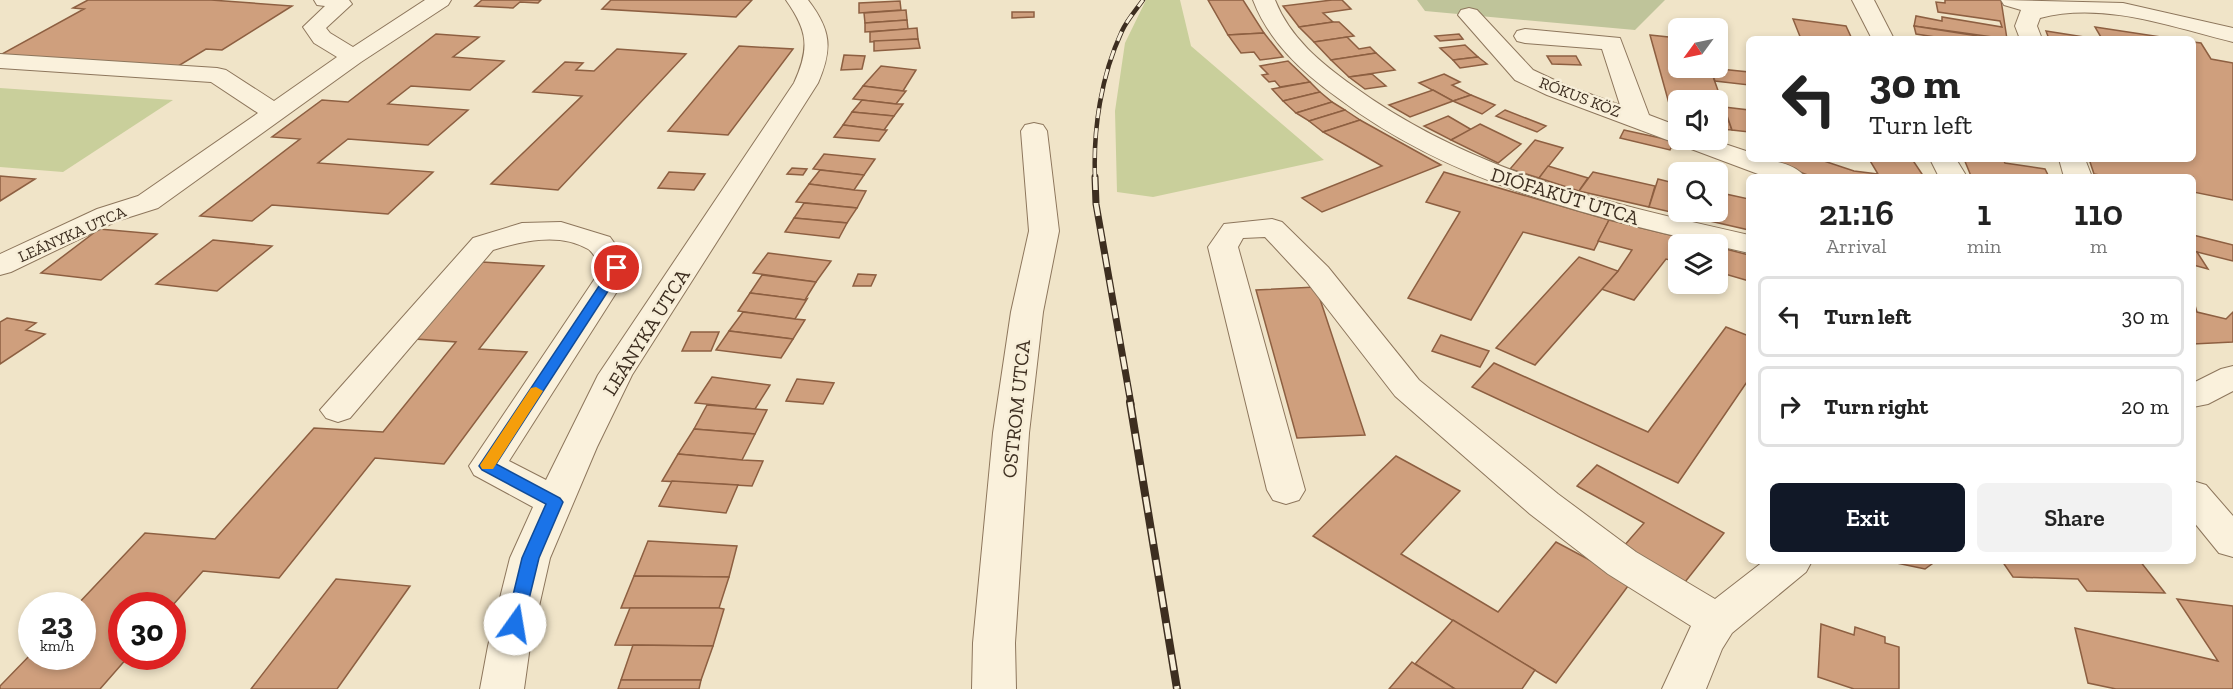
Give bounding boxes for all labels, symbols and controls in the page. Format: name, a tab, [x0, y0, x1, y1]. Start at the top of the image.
north arrow	[1668, 18, 1728, 78]
map controls	[1668, 18, 1728, 294]
text: 30 m	[1869, 58, 1960, 109]
icon: left	[1770, 60, 1848, 138]
street label: RÓKUS KÖZ	[1537, 73, 1623, 121]
button: sound	[1668, 90, 1728, 150]
text: Turn left	[1869, 109, 1972, 141]
street label: DIÓFAKÚT UTCA	[1488, 162, 1643, 230]
button: search	[1668, 162, 1728, 222]
text: 21:16	[1819, 191, 1894, 234]
text: 1	[1977, 191, 1991, 234]
text: 110	[2074, 191, 2123, 234]
street label: LEÁNYKA UTCA	[15, 201, 129, 266]
button: layers	[1668, 234, 1728, 294]
text: Arrival	[1826, 234, 1887, 258]
text: min	[1967, 234, 2001, 258]
text: m	[2090, 234, 2107, 258]
pin	[591, 242, 642, 293]
icon: arrive	[600, 251, 633, 284]
street label: LEÁNYKA UTCA	[597, 263, 695, 400]
icon: left	[1773, 300, 1806, 333]
text: Turn left	[1824, 303, 1911, 330]
text: 30 m	[2122, 303, 2169, 330]
street label: OSTROM UTCA	[997, 338, 1035, 479]
icon: right	[1773, 390, 1806, 423]
text: Turn right	[1824, 393, 1928, 420]
text: 20 m	[2121, 393, 2169, 420]
button: Exit	[1770, 483, 1965, 552]
button: Share	[1977, 483, 2172, 552]
speed limit sign: 30	[108, 592, 186, 670]
position arrow	[483, 592, 547, 656]
text: 23	[41, 606, 73, 642]
text: km/h	[40, 637, 74, 655]

